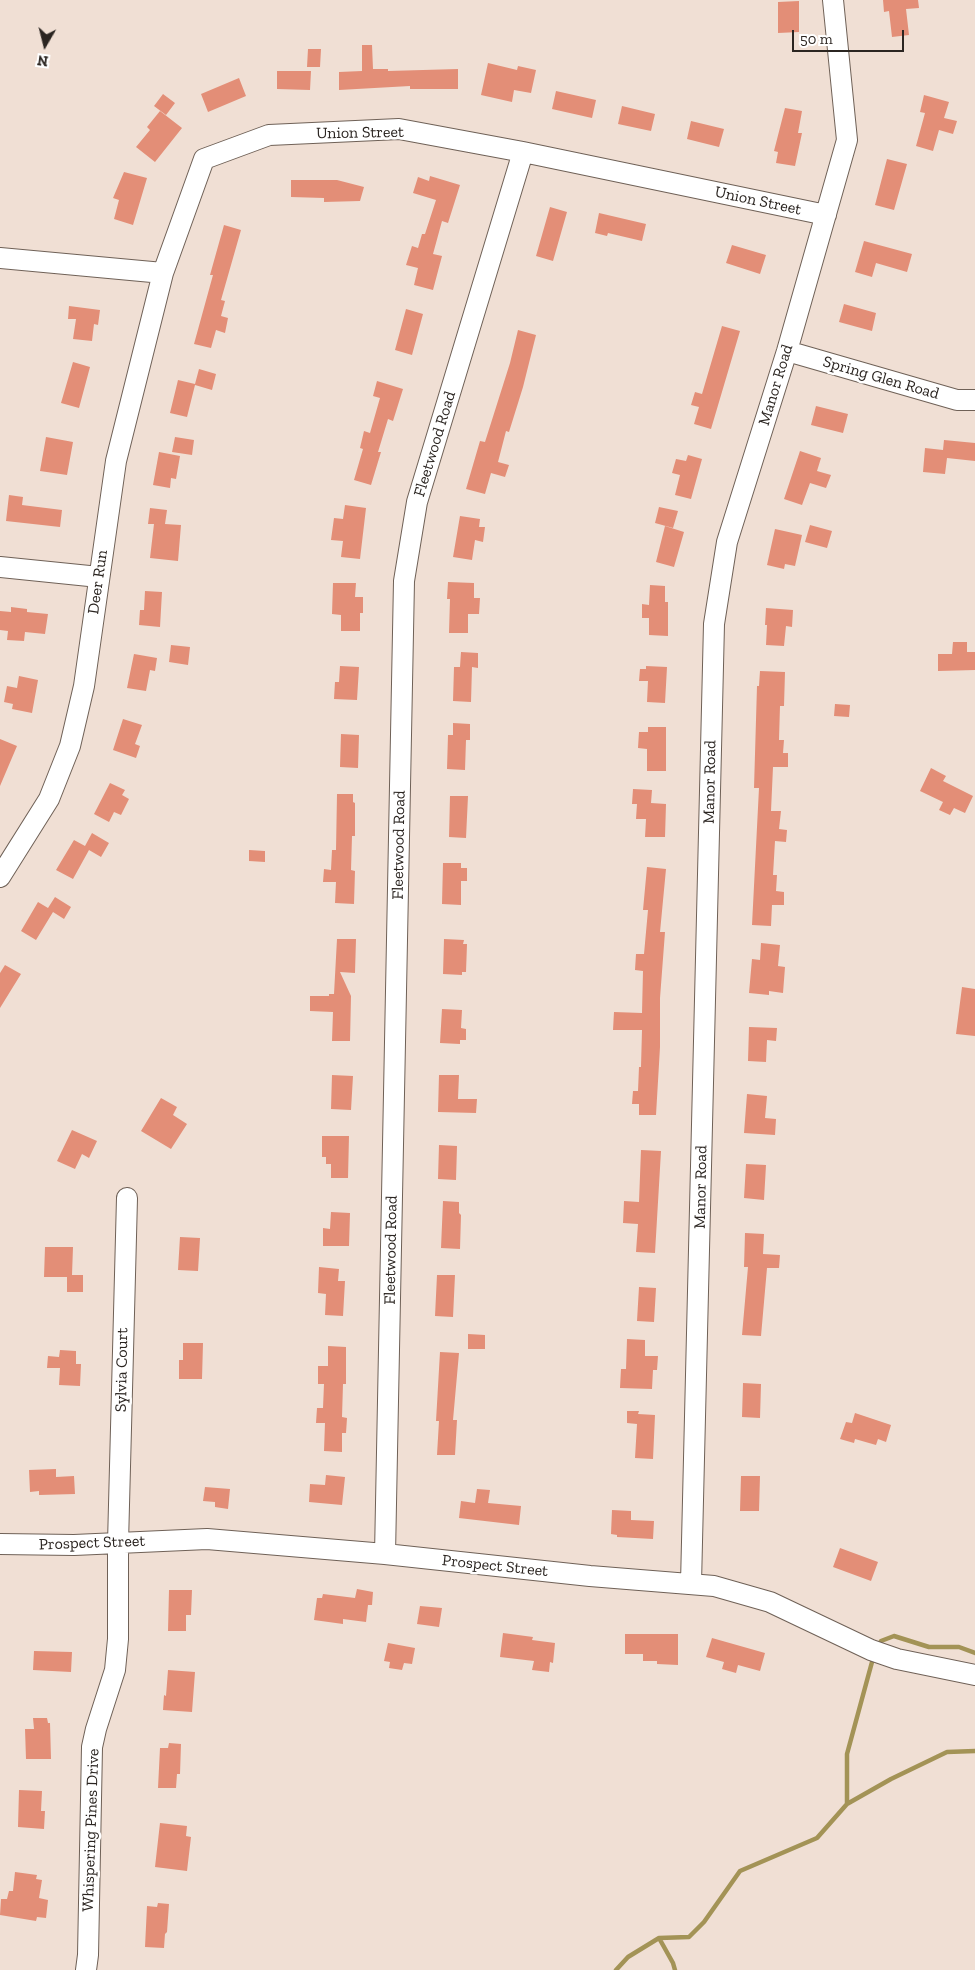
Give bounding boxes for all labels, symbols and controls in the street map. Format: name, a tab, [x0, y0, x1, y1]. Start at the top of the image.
north arrow	[20, 20, 70, 70]
scale bar	[795, 20, 908, 52]
text: 50 m	[800, 30, 833, 48]
text: N	[36, 51, 49, 70]
street label: Union Street	[316, 123, 404, 143]
street label: Union Street	[713, 182, 803, 220]
street label: Manor Road	[755, 342, 797, 428]
street label: Spring Glen Road	[821, 352, 941, 404]
street label: Fleetwood Road	[410, 389, 460, 499]
street label: Deer Run	[84, 549, 112, 615]
street label: Manor Road	[700, 740, 720, 824]
street label: Fleetwood Road	[388, 790, 410, 900]
street label: Manor Road	[691, 1145, 711, 1229]
street label: Fleetwood Road	[380, 1195, 402, 1305]
street label: Sylvia Court	[112, 1328, 132, 1412]
street label: Prospect Street	[38, 1532, 146, 1554]
street label: Prospect Street	[441, 1551, 549, 1581]
street label: Whispering Pines Drive	[79, 1748, 103, 1912]

